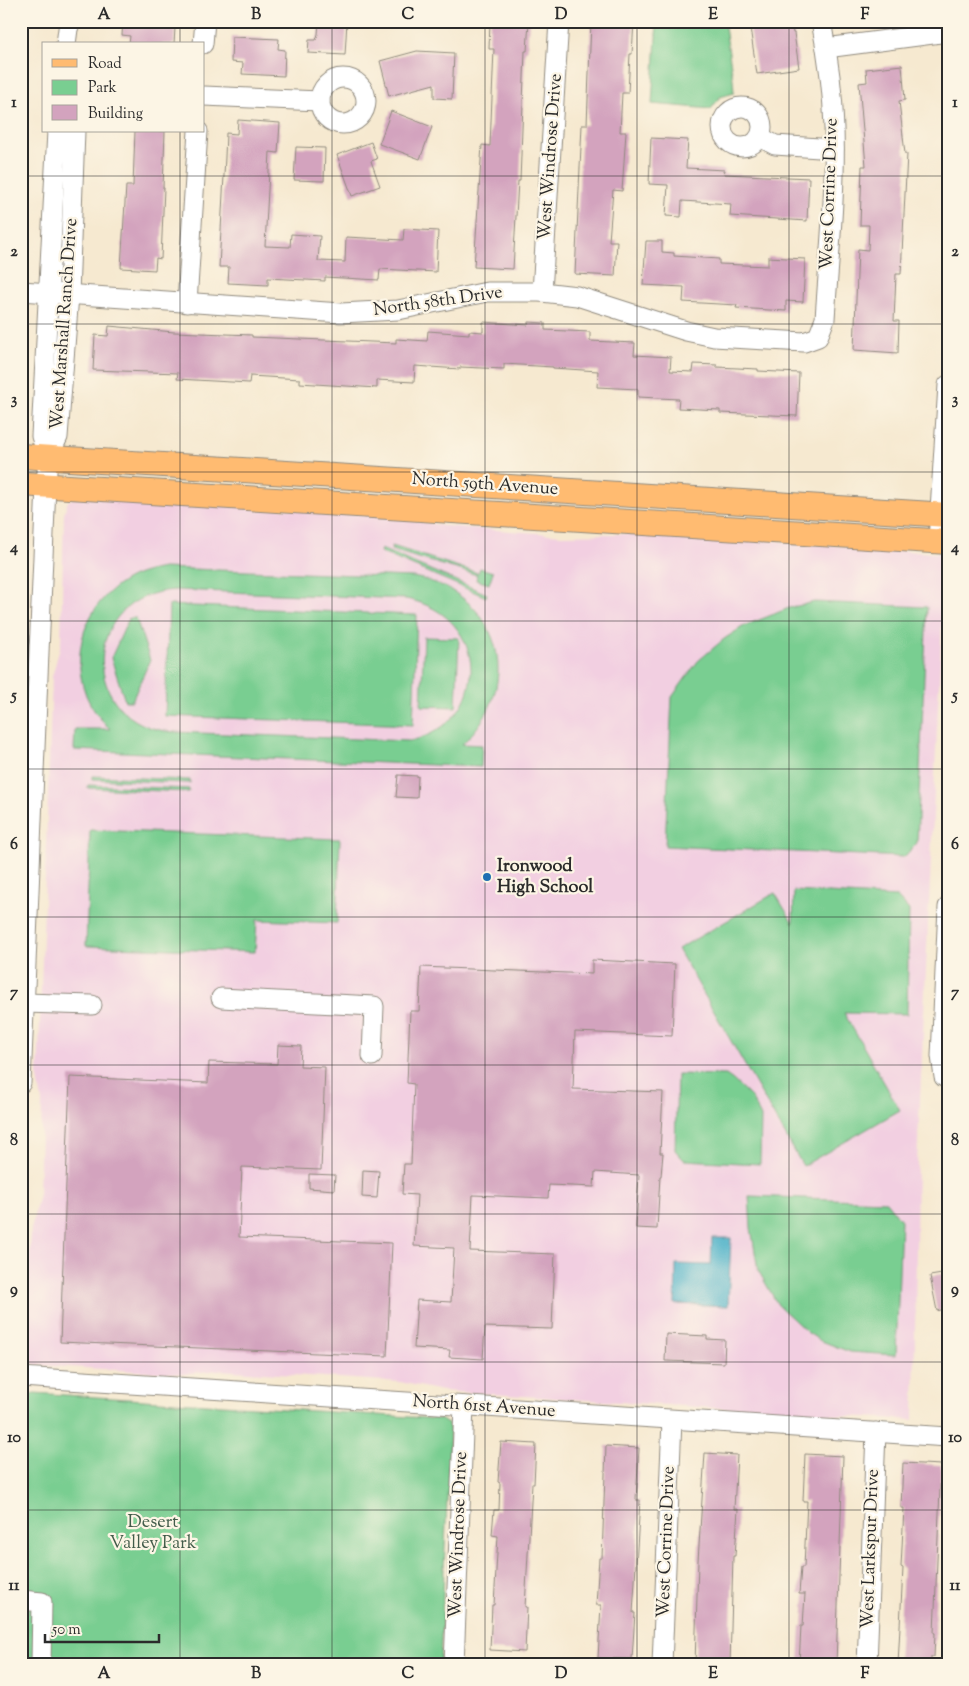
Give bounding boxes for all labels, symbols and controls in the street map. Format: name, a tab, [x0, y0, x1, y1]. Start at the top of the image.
text: A	[98, 4, 111, 27]
text: B	[251, 4, 261, 27]
text: C	[402, 4, 415, 27]
text: D	[555, 4, 568, 27]
text: E	[708, 4, 718, 27]
text: F	[861, 4, 870, 27]
legend	[42, 42, 205, 132]
text: Road	[88, 54, 122, 75]
street label: West Windrose Drive	[532, 73, 570, 241]
text: Park	[88, 78, 117, 99]
text: 1	[11, 92, 17, 115]
text: 1	[952, 92, 958, 115]
text: Building	[88, 104, 143, 125]
street label: West Corrine Drive	[814, 118, 846, 270]
street label: West Marshall Ranch Drive	[45, 217, 85, 431]
text: 2	[10, 241, 18, 264]
text: 2	[951, 241, 959, 264]
street label: North 58th Drive	[372, 280, 504, 324]
text: 3	[11, 389, 18, 412]
text: 3	[952, 389, 959, 412]
street label: North 59th Avenue	[411, 467, 559, 503]
text: 4	[9, 537, 18, 560]
text: 4	[950, 537, 959, 560]
text: 5	[9, 685, 17, 708]
text: 5	[950, 685, 958, 708]
text: 6	[10, 834, 18, 857]
text: 6	[951, 834, 959, 857]
place label: Ironwood High School	[497, 854, 594, 901]
marker: Ironwood High School	[481, 871, 493, 883]
text: 7	[10, 982, 19, 1005]
text: 7	[951, 982, 960, 1005]
text: 8	[10, 1130, 18, 1153]
text: 8	[951, 1130, 959, 1153]
text: 9	[10, 1279, 18, 1302]
text: 9	[951, 1279, 959, 1302]
street label: North 61st Avenue	[412, 1389, 556, 1425]
text: 10	[7, 1427, 21, 1450]
text: 10	[948, 1427, 962, 1450]
street label: West Windrose Drive	[443, 1451, 475, 1619]
street label: West Corrine Drive	[651, 1466, 683, 1618]
street label: West Larkspur Drive	[855, 1468, 887, 1630]
park label: Desert Valley Park	[110, 1510, 197, 1557]
text: 11	[9, 1575, 20, 1598]
text: 11	[950, 1575, 961, 1598]
scale bar	[45, 1611, 159, 1643]
text: 50 m	[51, 1620, 81, 1641]
text: A	[98, 1663, 111, 1686]
text: B	[251, 1663, 261, 1686]
text: C	[402, 1663, 415, 1686]
text: D	[555, 1663, 568, 1686]
text: E	[708, 1663, 718, 1686]
text: F	[861, 1663, 870, 1686]

